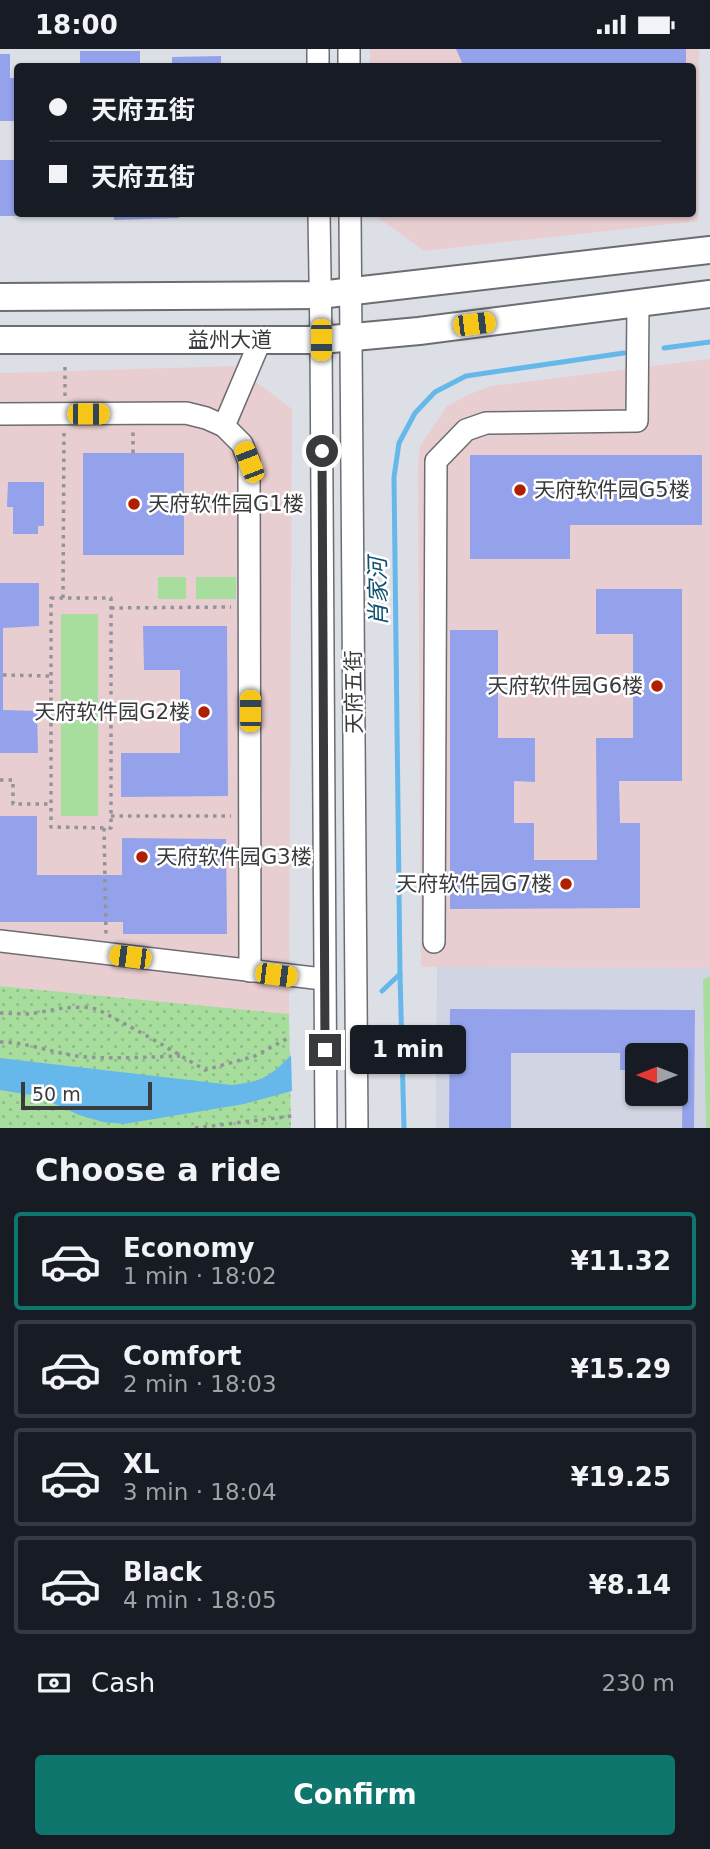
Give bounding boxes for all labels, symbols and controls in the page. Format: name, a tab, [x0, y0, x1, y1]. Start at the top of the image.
text: 18:00	[35, 10, 118, 40]
text: 天府五街	[91, 95, 195, 125]
text: 天府五街	[91, 162, 195, 192]
car	[452, 311, 497, 337]
car	[311, 319, 332, 361]
street label: 益州大道	[188, 328, 272, 352]
car	[68, 404, 110, 425]
route start	[306, 435, 338, 467]
car	[232, 439, 267, 485]
place label: 天府软件园G5楼	[534, 478, 690, 502]
marker: 天府软件园G5楼	[512, 482, 528, 498]
place label: 天府软件园G1楼	[148, 492, 304, 516]
marker: 天府软件园G1楼	[126, 496, 142, 512]
water label: 肖家河	[364, 553, 392, 627]
street label: 天府五街	[341, 650, 367, 734]
place label: 天府软件园G6楼	[487, 674, 643, 698]
marker: 天府软件园G6楼	[649, 678, 665, 694]
car	[240, 690, 261, 732]
place label: 天府软件园G2楼	[34, 700, 190, 724]
marker: 天府软件园G2楼	[196, 704, 212, 720]
place label: 天府软件园G3楼	[156, 845, 312, 869]
marker: 天府软件园G3楼	[134, 849, 150, 865]
place label: 天府软件园G7楼	[396, 872, 552, 896]
marker: 天府软件园G7楼	[558, 876, 574, 892]
car	[108, 944, 153, 970]
car	[254, 962, 299, 988]
callout: 1 min	[350, 1025, 465, 1075]
route end	[309, 1034, 341, 1066]
text: 1 min	[372, 1036, 444, 1062]
north arrow	[625, 1043, 688, 1106]
map controls	[625, 1043, 688, 1106]
scale bar	[21, 1079, 152, 1111]
text: 50 m	[32, 1083, 81, 1105]
text: Choose a ride	[35, 1151, 281, 1189]
icon: car	[39, 1230, 102, 1293]
text: Economy	[123, 1233, 254, 1263]
text: ¥11.32	[571, 1246, 671, 1276]
text: 1 min · 18:02	[123, 1263, 277, 1289]
icon: car	[39, 1338, 102, 1401]
text: Comfort	[123, 1341, 241, 1371]
text: ¥15.29	[571, 1354, 671, 1384]
text: 2 min · 18:03	[123, 1371, 277, 1397]
icon: car	[39, 1446, 102, 1509]
text: XL	[123, 1449, 160, 1479]
text: ¥19.25	[571, 1462, 671, 1492]
text: 3 min · 18:04	[123, 1479, 277, 1505]
icon: car	[39, 1554, 102, 1617]
text: Black	[123, 1557, 202, 1587]
text: ¥8.14	[589, 1570, 671, 1600]
text: 4 min · 18:05	[123, 1587, 277, 1613]
icon: cash	[35, 1664, 73, 1702]
text: Cash	[91, 1668, 155, 1698]
text: 230 m	[601, 1670, 675, 1696]
button: Confirm	[35, 1755, 675, 1835]

